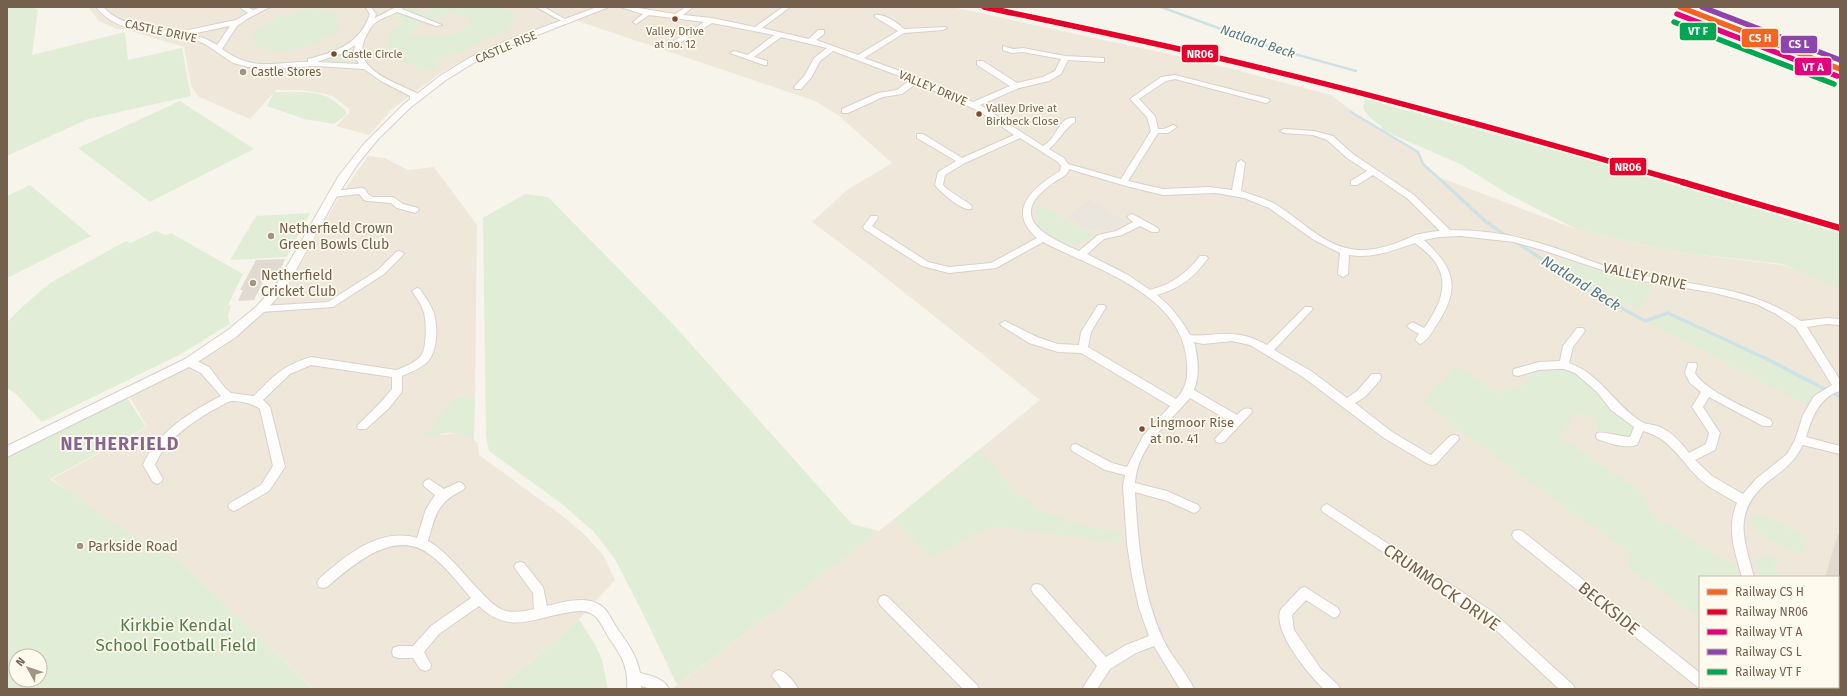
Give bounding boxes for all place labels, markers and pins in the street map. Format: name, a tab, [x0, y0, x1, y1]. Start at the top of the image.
marker: Valley Drive at no. 12	[670, 14, 680, 24]
place label: Valley Drive at no. 12	[646, 25, 704, 51]
place label: Castle Circle	[342, 48, 403, 61]
marker: Castle Circle	[329, 49, 339, 59]
place label: Castle Stores	[251, 65, 322, 79]
marker: Castle Stores	[238, 67, 248, 77]
place label: Valley Drive at Birkbeck Close	[986, 102, 1059, 128]
marker: Valley Drive at Birkbeck Close	[974, 109, 984, 119]
place label: Netherfield Crown Green Bowls Club	[279, 220, 393, 253]
marker: Netherfield Crown Green Bowls Club	[266, 231, 276, 241]
place label: Netherfield Cricket Club	[261, 267, 336, 300]
marker: Netherfield Cricket Club	[248, 278, 258, 288]
place label: Lingmoor Rise at no. 41	[1150, 415, 1234, 446]
marker: Lingmoor Rise at no. 41	[1137, 424, 1147, 434]
place label: Parkside Road	[88, 538, 178, 555]
marker: Parkside Road	[75, 541, 85, 551]

